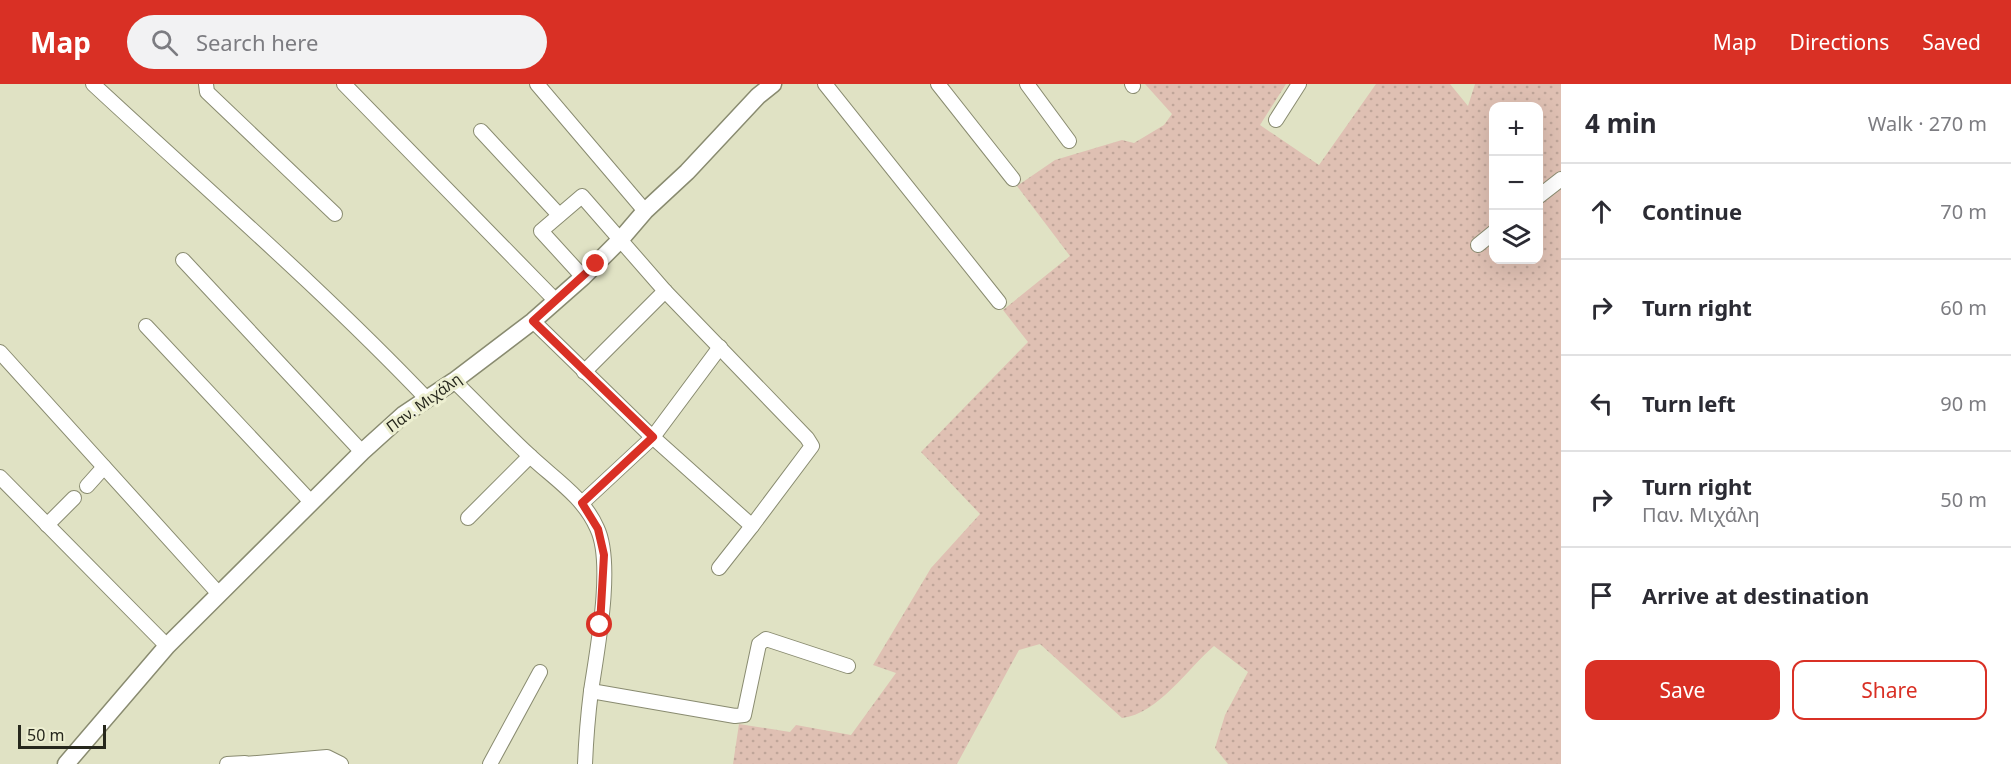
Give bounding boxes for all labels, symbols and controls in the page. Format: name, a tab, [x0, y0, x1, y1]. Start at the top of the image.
search box	[127, 15, 547, 69]
text: Map	[30, 23, 91, 61]
icon: search	[148, 26, 181, 59]
text: Search here	[196, 27, 318, 57]
text: Map	[1713, 28, 1757, 56]
text: Directions	[1790, 28, 1889, 56]
text: Saved	[1922, 28, 1981, 56]
map controls	[1489, 102, 1543, 264]
button: +	[1489, 102, 1543, 156]
text: 4 min	[1585, 105, 1657, 141]
text: Walk · 270 m	[1868, 110, 1987, 137]
button: −	[1489, 156, 1543, 210]
icon: ahead	[1585, 195, 1618, 228]
text: Continue	[1642, 196, 1742, 226]
text: 70 m	[1940, 198, 1987, 225]
button: layers	[1489, 210, 1543, 264]
route end	[582, 250, 608, 276]
icon: right	[1585, 291, 1618, 324]
text: Turn right	[1642, 292, 1752, 322]
text: 60 m	[1940, 294, 1987, 321]
street label: Παν. Μιχάλη	[382, 368, 465, 436]
icon: left	[1585, 387, 1618, 420]
text: Turn left	[1642, 388, 1736, 418]
text: 90 m	[1940, 390, 1987, 417]
text: Turn right	[1642, 471, 1752, 501]
icon: right	[1585, 483, 1618, 516]
text: 50 m	[1940, 486, 1987, 513]
text: Παν. Μιχάλη	[1642, 501, 1760, 528]
icon: arrive	[1585, 579, 1618, 612]
text: Arrive at destination	[1642, 580, 1869, 610]
route start	[586, 611, 612, 637]
button: Save	[1585, 660, 1780, 720]
button: Share	[1792, 660, 1987, 720]
scale bar	[18, 722, 106, 750]
text: 50 m	[27, 724, 64, 746]

